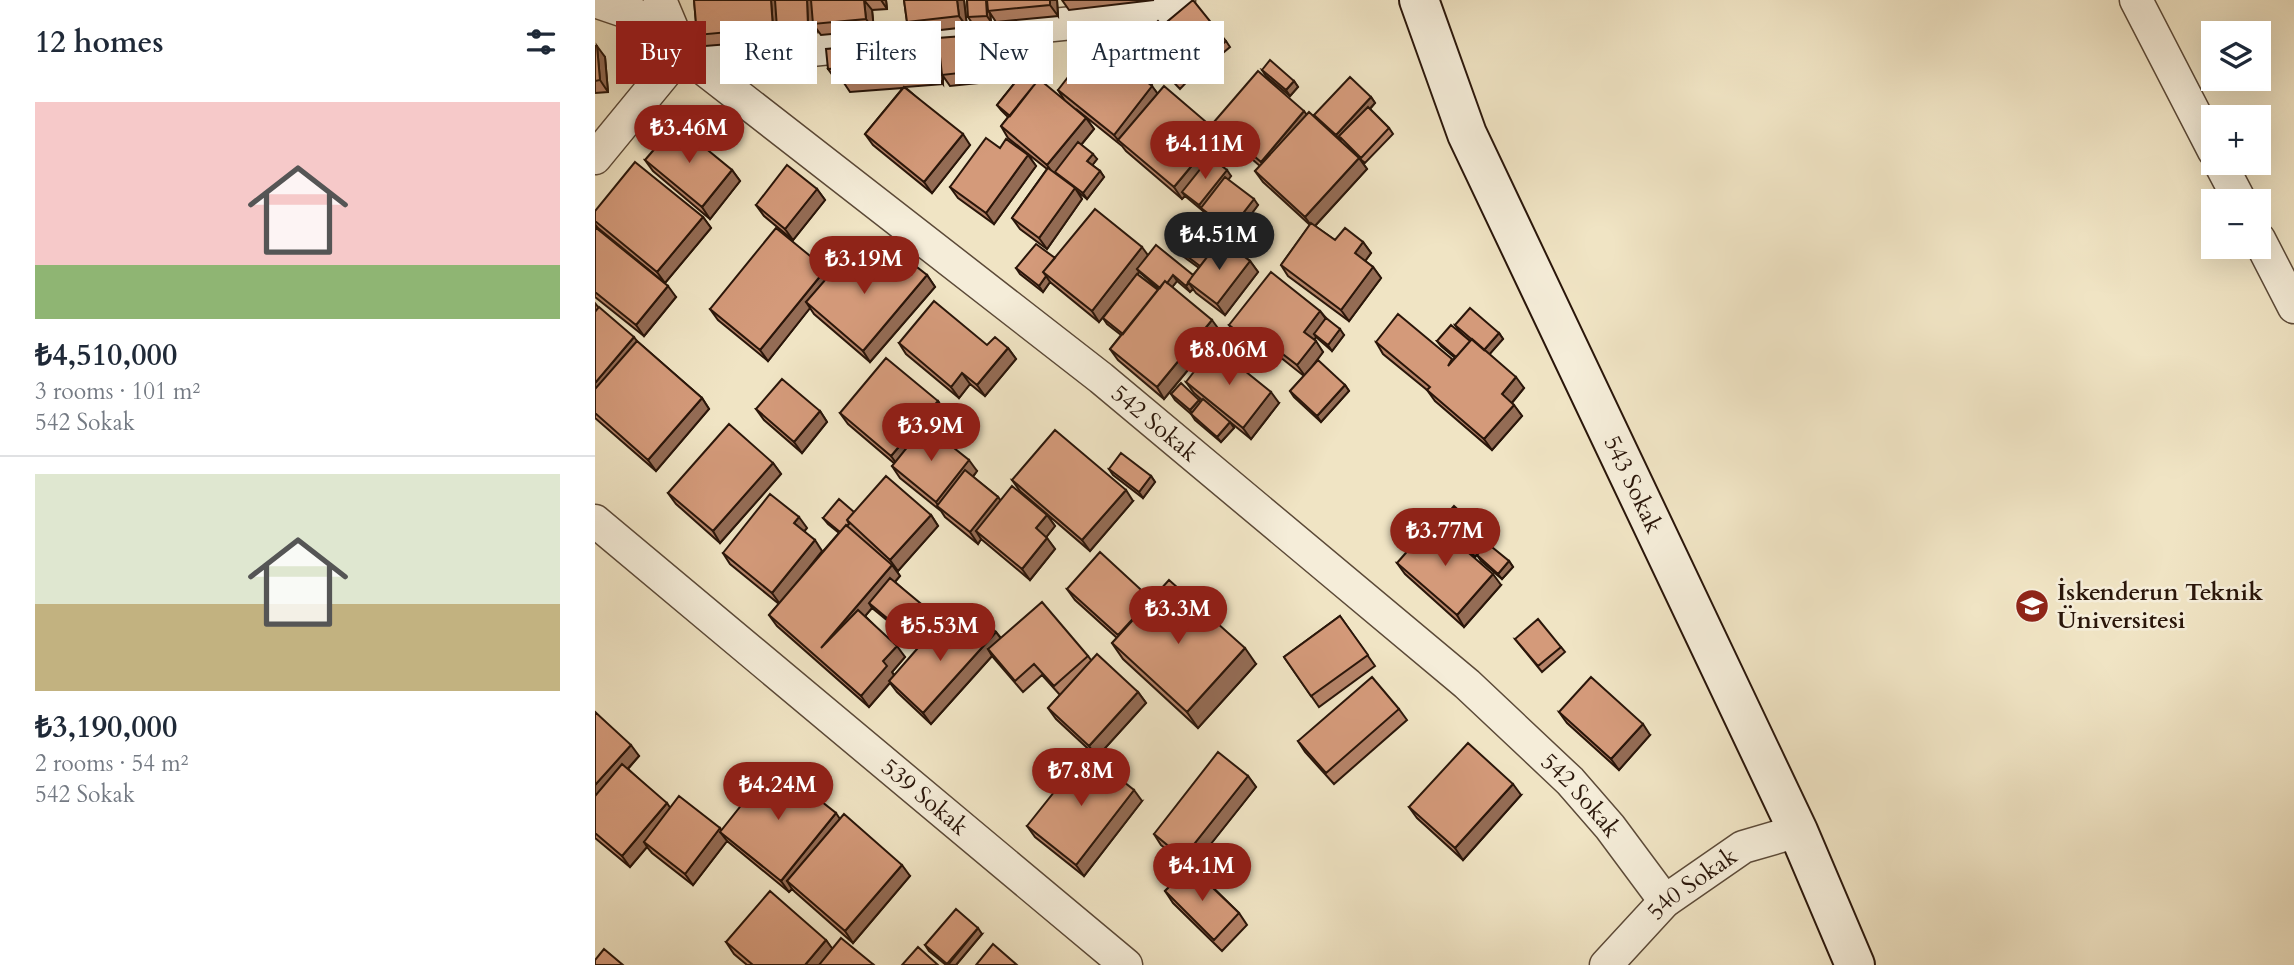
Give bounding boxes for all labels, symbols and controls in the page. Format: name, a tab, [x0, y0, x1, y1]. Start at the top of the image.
chip: Buy	[616, 21, 706, 84]
chip: Rent	[720, 21, 817, 84]
chip: Filters	[831, 21, 941, 84]
chip: New	[955, 21, 1053, 84]
chip: Apartment	[1067, 21, 1224, 84]
map controls	[2201, 21, 2271, 259]
button: layers	[2201, 21, 2271, 91]
text: 12 homes	[35, 22, 164, 63]
icon: filters	[522, 23, 560, 61]
button: +	[2201, 105, 2271, 175]
pin: ₺3.46M	[632, 106, 746, 165]
text: ₺3.46M	[650, 112, 728, 143]
pin: ₺4.11M	[1148, 122, 1262, 181]
text: ₺4.11M	[1166, 128, 1244, 159]
icon: home	[235, 147, 361, 273]
button: −	[2201, 189, 2271, 259]
pin: ₺4.51M	[1162, 212, 1276, 272]
text: ₺4.51M	[1180, 219, 1258, 250]
pin: ₺3.19M	[807, 236, 921, 296]
text: ₺3.19M	[825, 243, 903, 274]
pin: ₺8.06M	[1172, 328, 1286, 387]
text: ₺8.06M	[1190, 334, 1268, 365]
text: ₺4,510,000	[35, 335, 177, 376]
text: 3 rooms · 101 m²	[35, 376, 200, 407]
street label: 542 Sokak	[1104, 377, 1206, 469]
pin: ₺3.9M	[882, 404, 980, 463]
text: 542 Sokak	[35, 407, 135, 438]
text: ₺3.9M	[898, 410, 964, 441]
street label: 543 Sokak	[1596, 430, 1671, 539]
pin: ₺3.77M	[1388, 508, 1502, 568]
text: ₺3.77M	[1406, 515, 1484, 546]
icon: home	[235, 519, 361, 645]
place label: İskenderun Teknik Üniversitesi	[2057, 576, 2263, 637]
pin: ₺3.3M	[1129, 586, 1227, 646]
school or university icon: İskenderun Teknik Üniversitesi	[2013, 587, 2051, 625]
text: ₺3.3M	[1145, 593, 1211, 624]
pin: ₺5.53M	[883, 604, 997, 663]
text: ₺5.53M	[901, 610, 979, 641]
text: ₺3,190,000	[35, 707, 177, 748]
street label: 542 Sokak	[1534, 745, 1629, 844]
text: 2 rooms · 54 m²	[35, 748, 188, 779]
pin: ₺7.8M	[1032, 748, 1130, 808]
street label: 539 Sokak	[874, 751, 976, 843]
text: ₺7.8M	[1048, 755, 1114, 786]
pin: ₺4.24M	[721, 762, 835, 822]
text: ₺4.24M	[739, 769, 817, 800]
text: 542 Sokak	[35, 779, 135, 810]
street label: 540 Sokak	[1639, 839, 1744, 927]
pin: ₺4.1M	[1153, 844, 1251, 903]
text: ₺4.1M	[1169, 850, 1235, 881]

